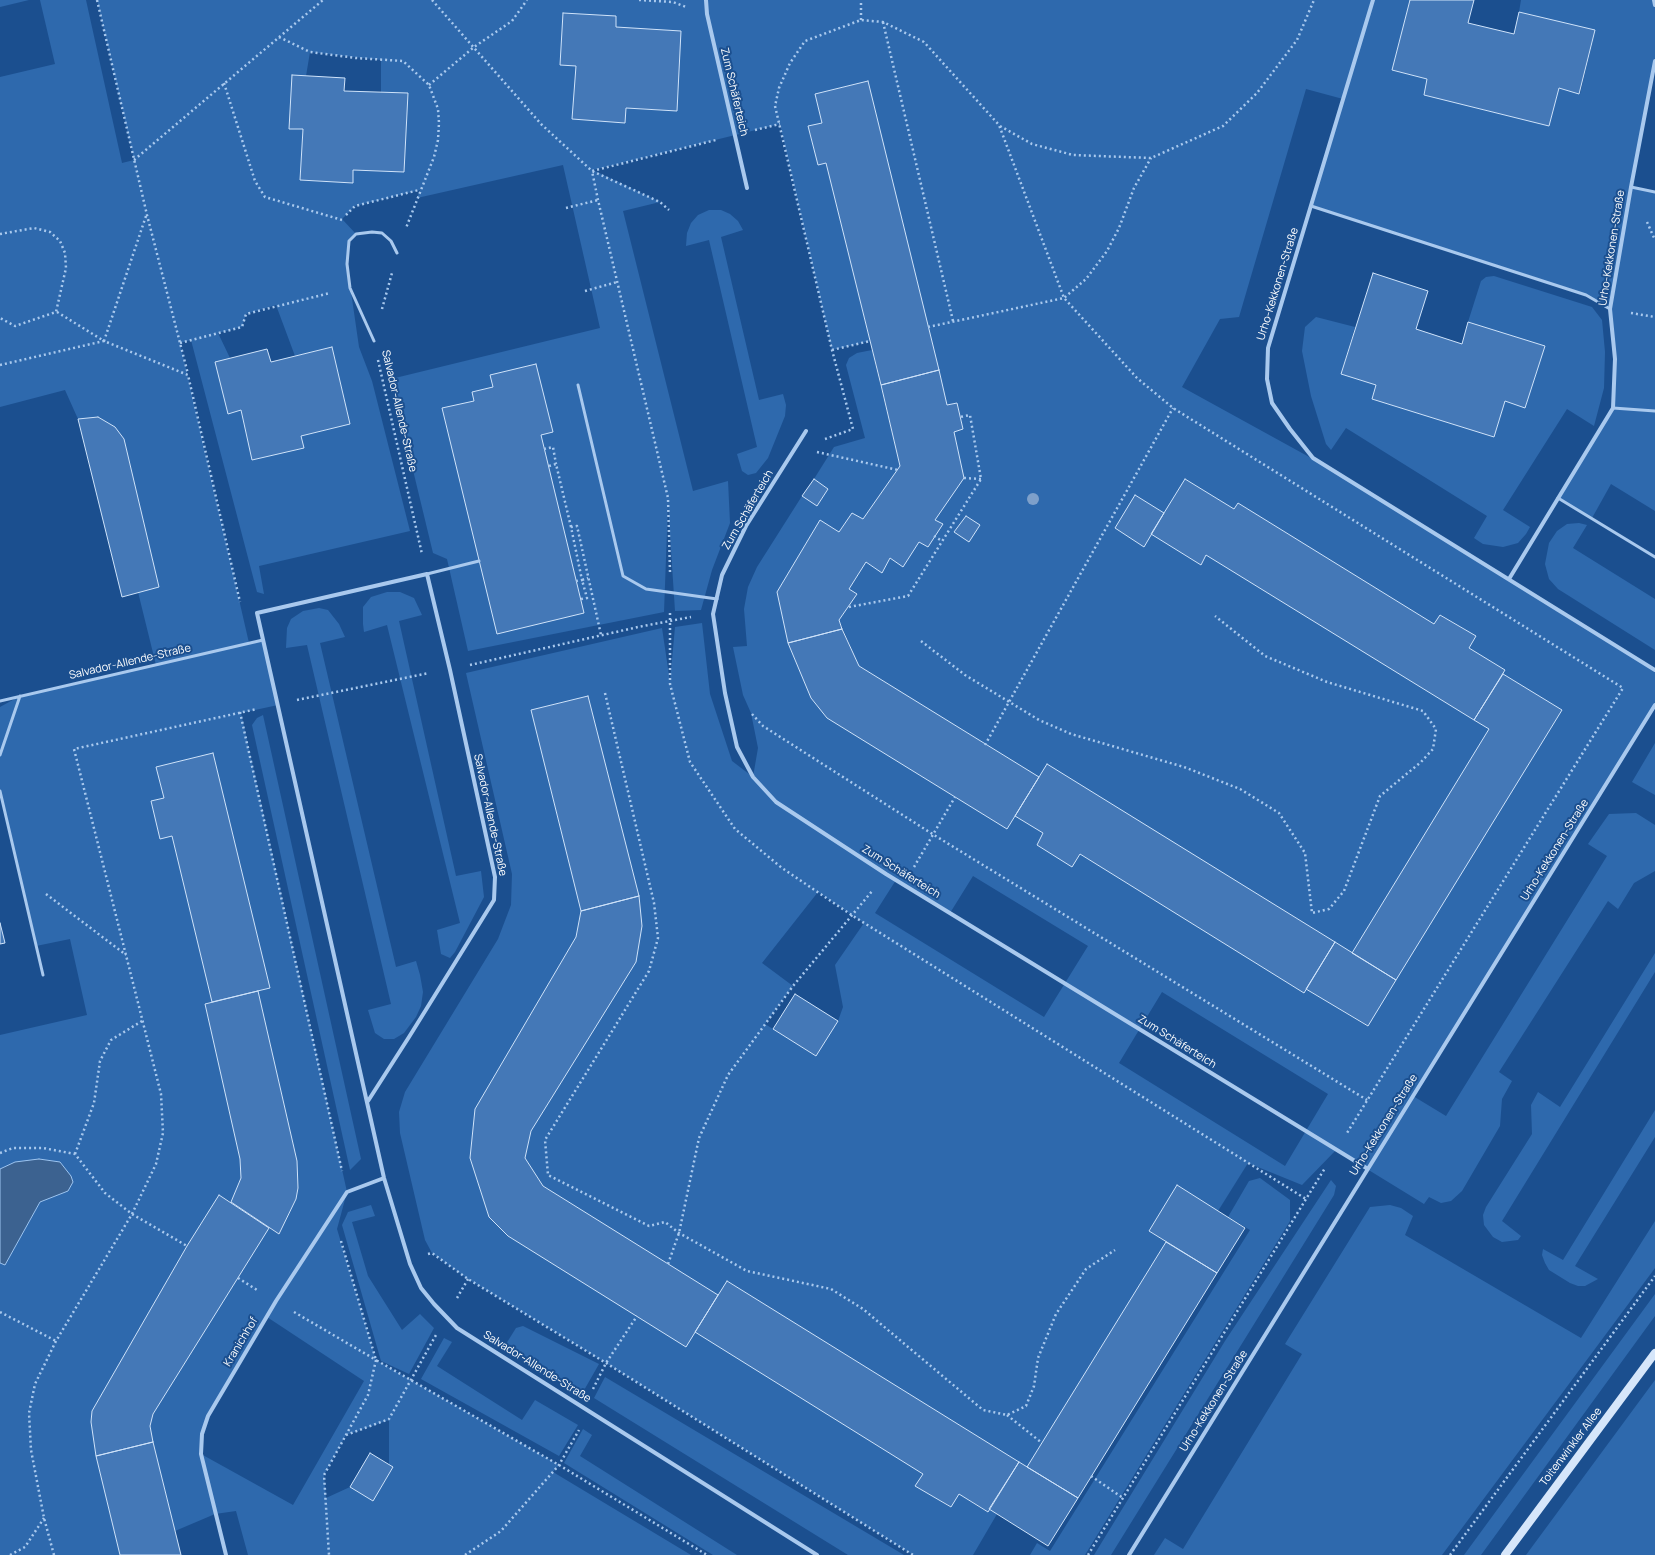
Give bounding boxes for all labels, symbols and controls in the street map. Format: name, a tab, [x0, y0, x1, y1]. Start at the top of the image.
street label: Zum Schäferteich	[717, 47, 751, 137]
street label: Urho-Kekkonen-Straße	[1596, 189, 1628, 307]
street label: Urho-Kekkonen-Straße	[1255, 226, 1301, 342]
street label: Salvador-Allende-Straße	[379, 349, 419, 473]
street label: Zum Schäferteich	[720, 468, 776, 552]
street label: Salvador-Allende-Straße	[68, 642, 192, 682]
street label: Salvador-Allende-Straße	[471, 753, 509, 877]
street label: Urho-Kekkonen-Straße	[1518, 797, 1592, 903]
street label: Zum Schäferteich	[859, 843, 943, 901]
street label: Zum Schäferteich	[1135, 1013, 1219, 1071]
street label: Urho-Kekkonen-Straße	[1347, 1072, 1421, 1178]
street label: Kranichhof	[221, 1315, 261, 1369]
street label: Salvador-Allende-Straße	[481, 1328, 593, 1406]
street label: Urho-Kekkonen-Straße	[1177, 1348, 1251, 1454]
street label: Toitenwinkler Allee	[1537, 1405, 1605, 1489]

